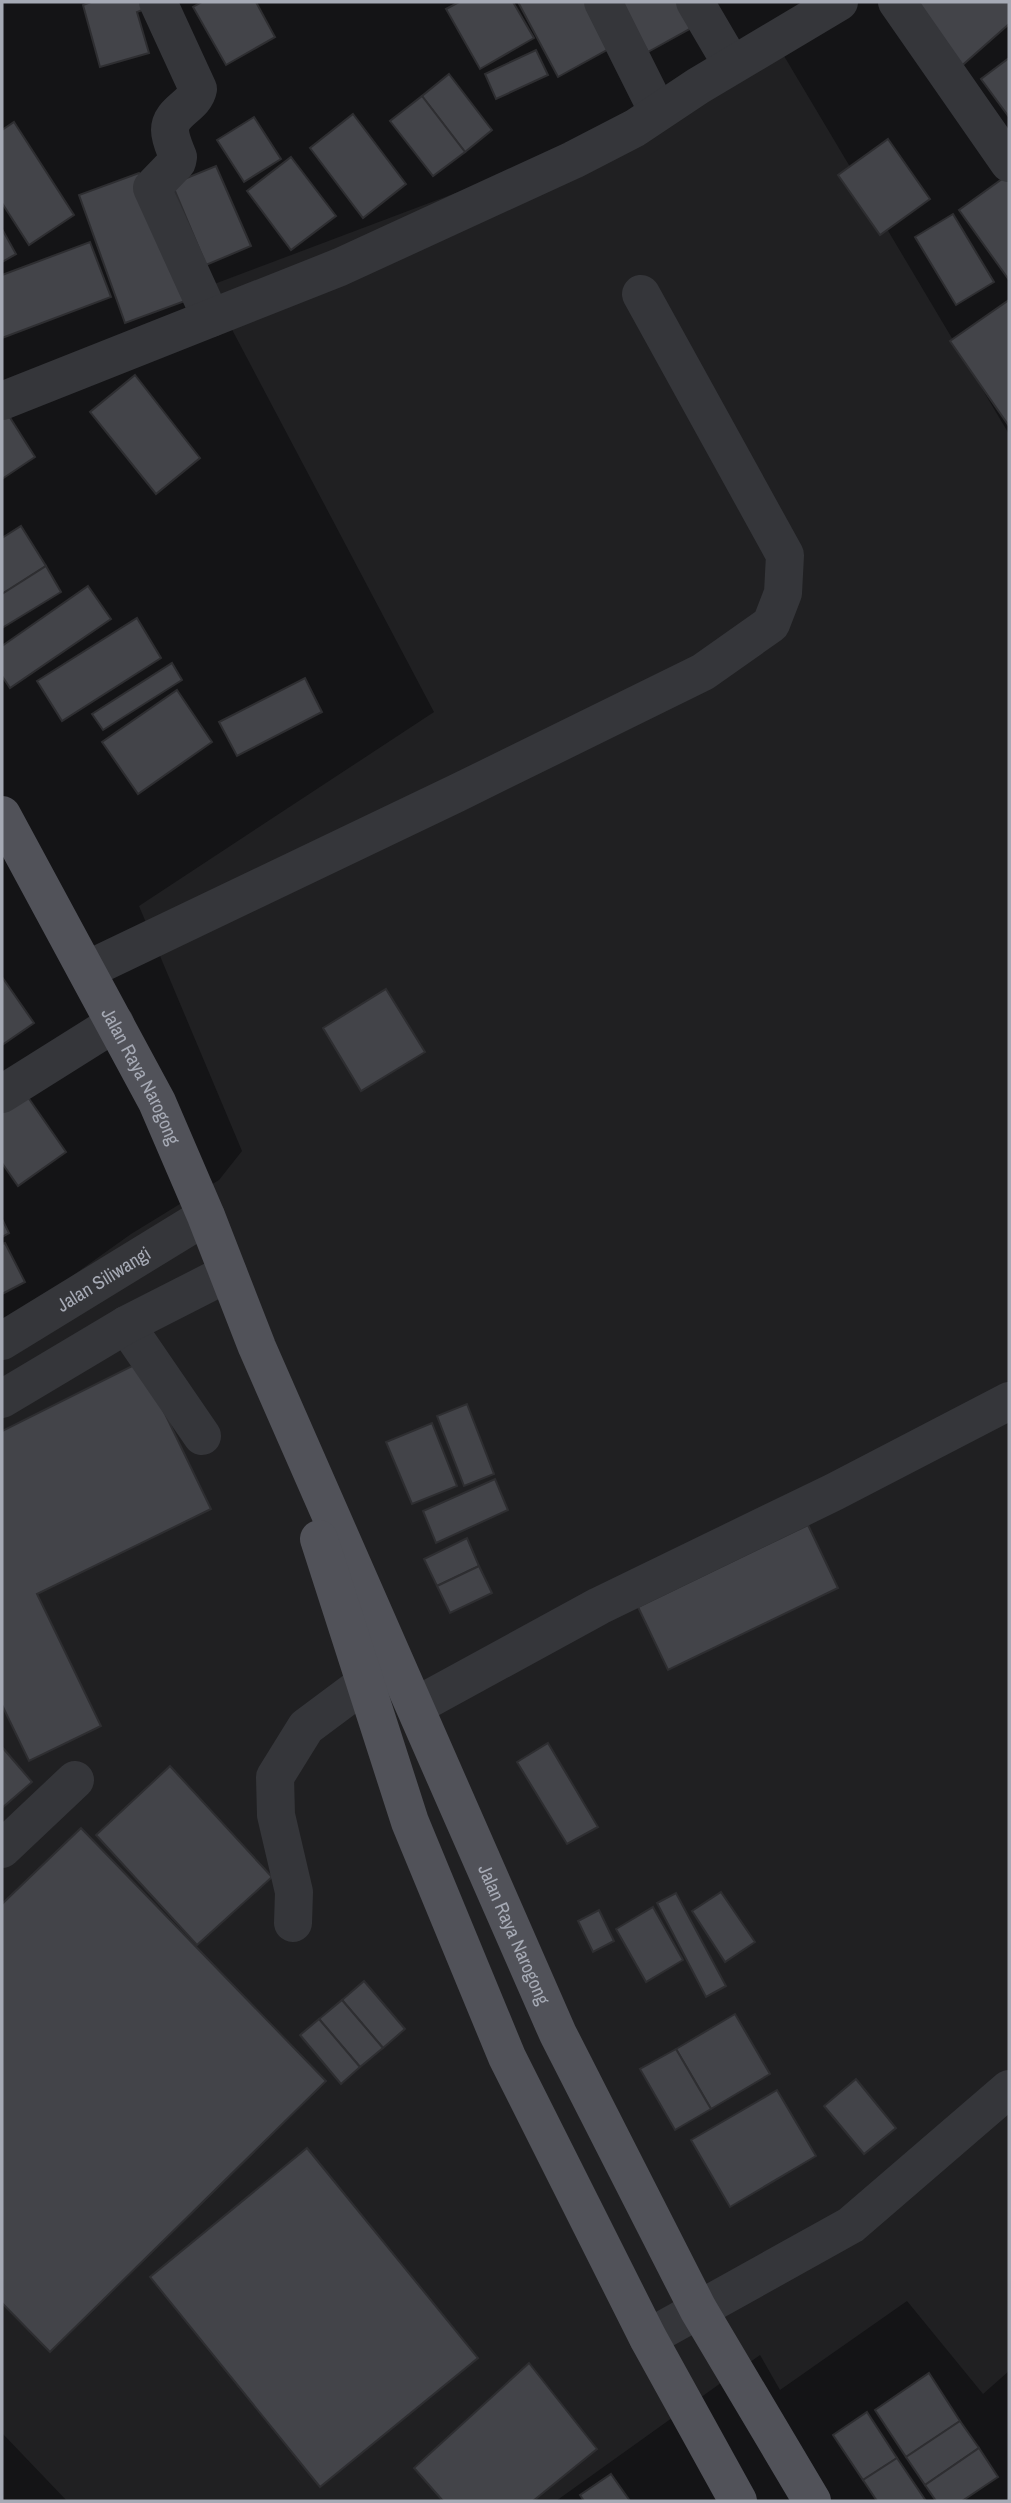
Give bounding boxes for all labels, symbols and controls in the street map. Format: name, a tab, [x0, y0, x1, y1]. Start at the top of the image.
street label: Jalan Raya Narogong	[95, 1003, 187, 1149]
street label: Jalan Siliwangi	[52, 1240, 155, 1318]
street label: Jalan Raya Narogong	[472, 1860, 557, 2009]

